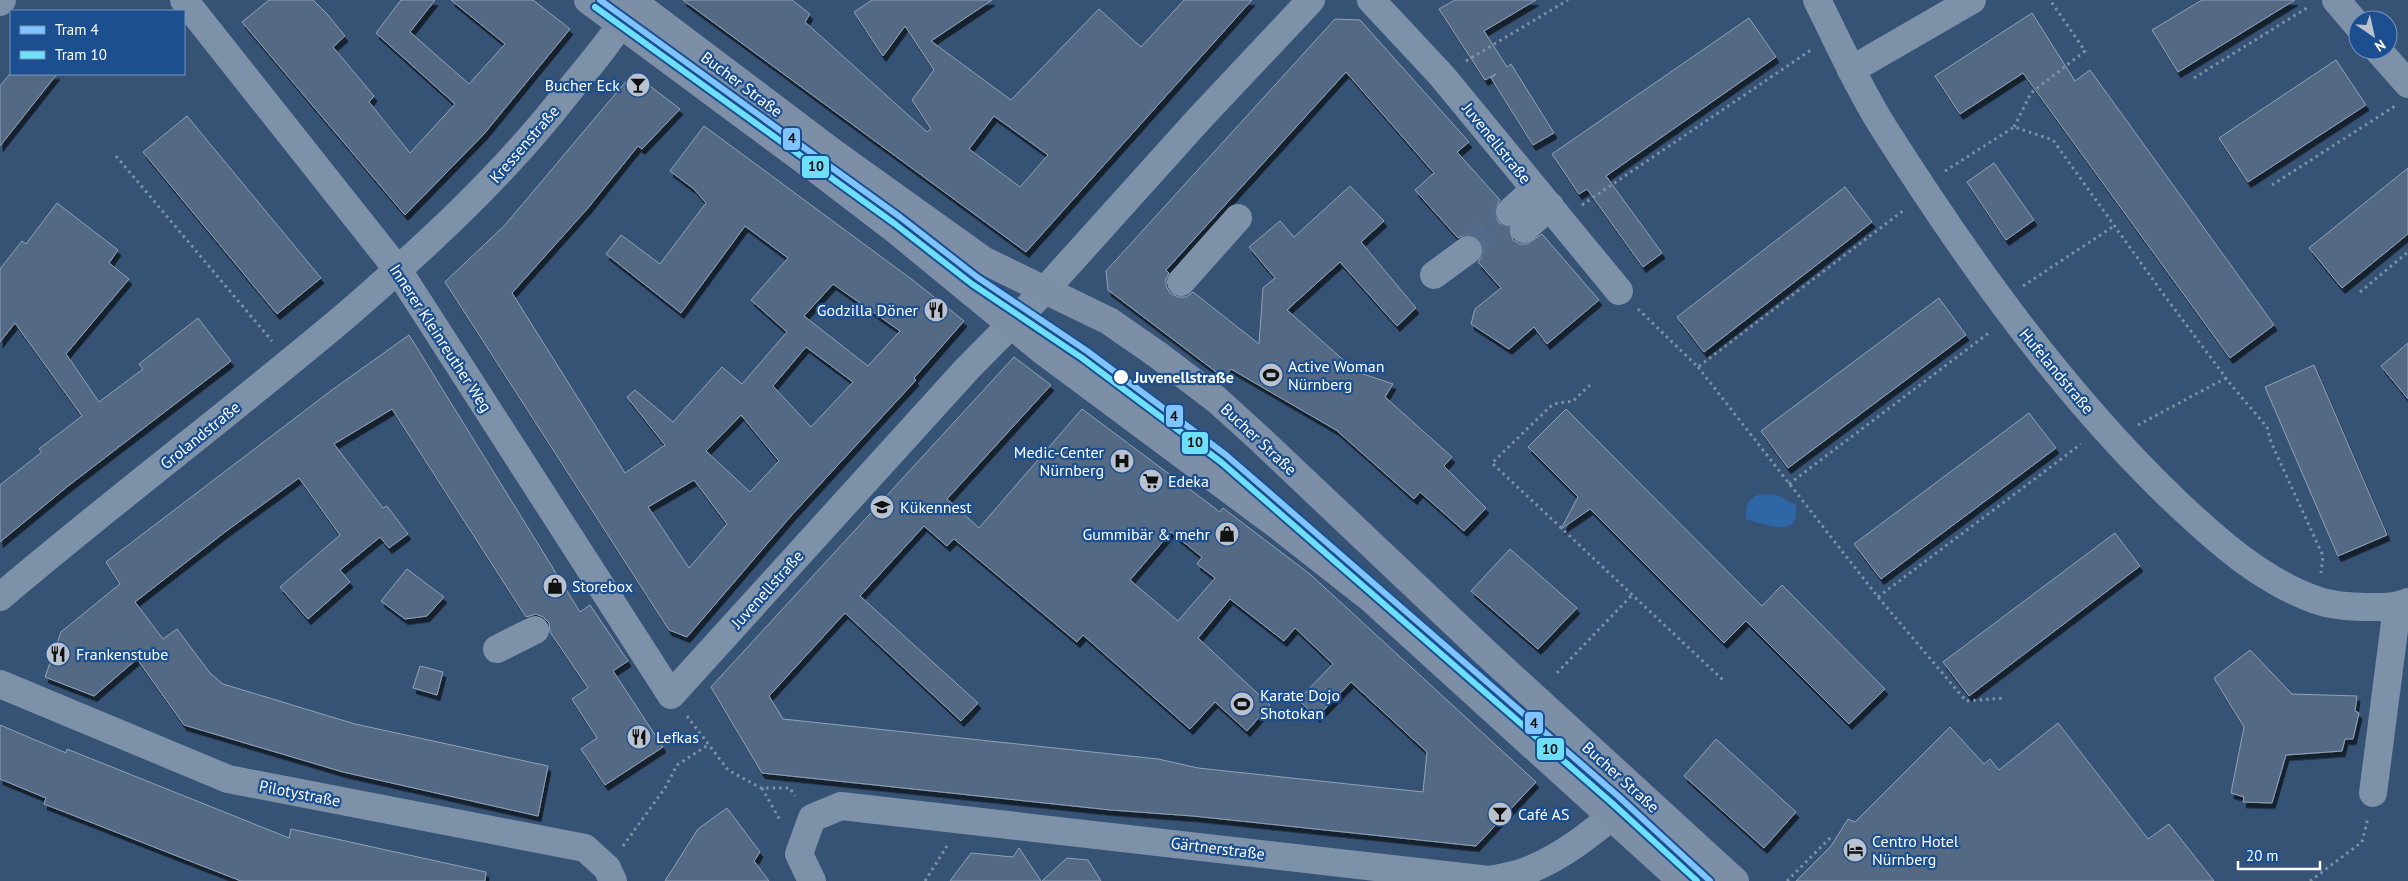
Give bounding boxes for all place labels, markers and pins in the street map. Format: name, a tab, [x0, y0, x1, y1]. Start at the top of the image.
bar icon: Bucher Eck	[625, 72, 651, 98]
place label: Bucher Eck	[545, 75, 620, 95]
restaurant icon: Godzilla Döner	[923, 297, 949, 323]
place label: Godzilla Döner	[817, 300, 919, 320]
place label: Active Woman Nürnberg	[1288, 356, 1385, 394]
sports icon: Active Woman Nürnberg	[1258, 362, 1284, 388]
place label: Juvenellstraße	[1133, 367, 1234, 387]
marker: Juvenellstraße	[1112, 368, 1130, 386]
place label: Medic-Center Nürnberg	[1014, 442, 1105, 480]
hospital icon: Medic-Center Nürnberg	[1109, 448, 1135, 474]
supermarket icon: Edeka	[1138, 468, 1164, 494]
place label: Edeka	[1168, 471, 1209, 491]
school or university icon: Kükennest	[869, 494, 895, 520]
place label: Kükennest	[900, 497, 972, 517]
shop icon: Gummibär & mehr	[1214, 521, 1240, 547]
place label: Gummibär & mehr	[1082, 524, 1211, 544]
shop icon: Storebox	[542, 573, 568, 599]
place label: Storebox	[572, 576, 633, 596]
restaurant icon: Frankenstube	[45, 641, 71, 667]
place label: Frankenstube	[76, 644, 168, 664]
place label: Karate Dojo Shotokan	[1260, 685, 1340, 723]
sports icon: Karate Dojo Shotokan	[1229, 691, 1255, 717]
restaurant icon: Lefkas	[626, 724, 652, 750]
place label: Lefkas	[656, 727, 699, 747]
bar icon: Café AS	[1487, 801, 1513, 827]
place label: Café AS	[1518, 804, 1569, 824]
place label: Centro Hotel Nürnberg	[1872, 831, 1959, 869]
hotel icon: Centro Hotel Nürnberg	[1842, 837, 1868, 863]

